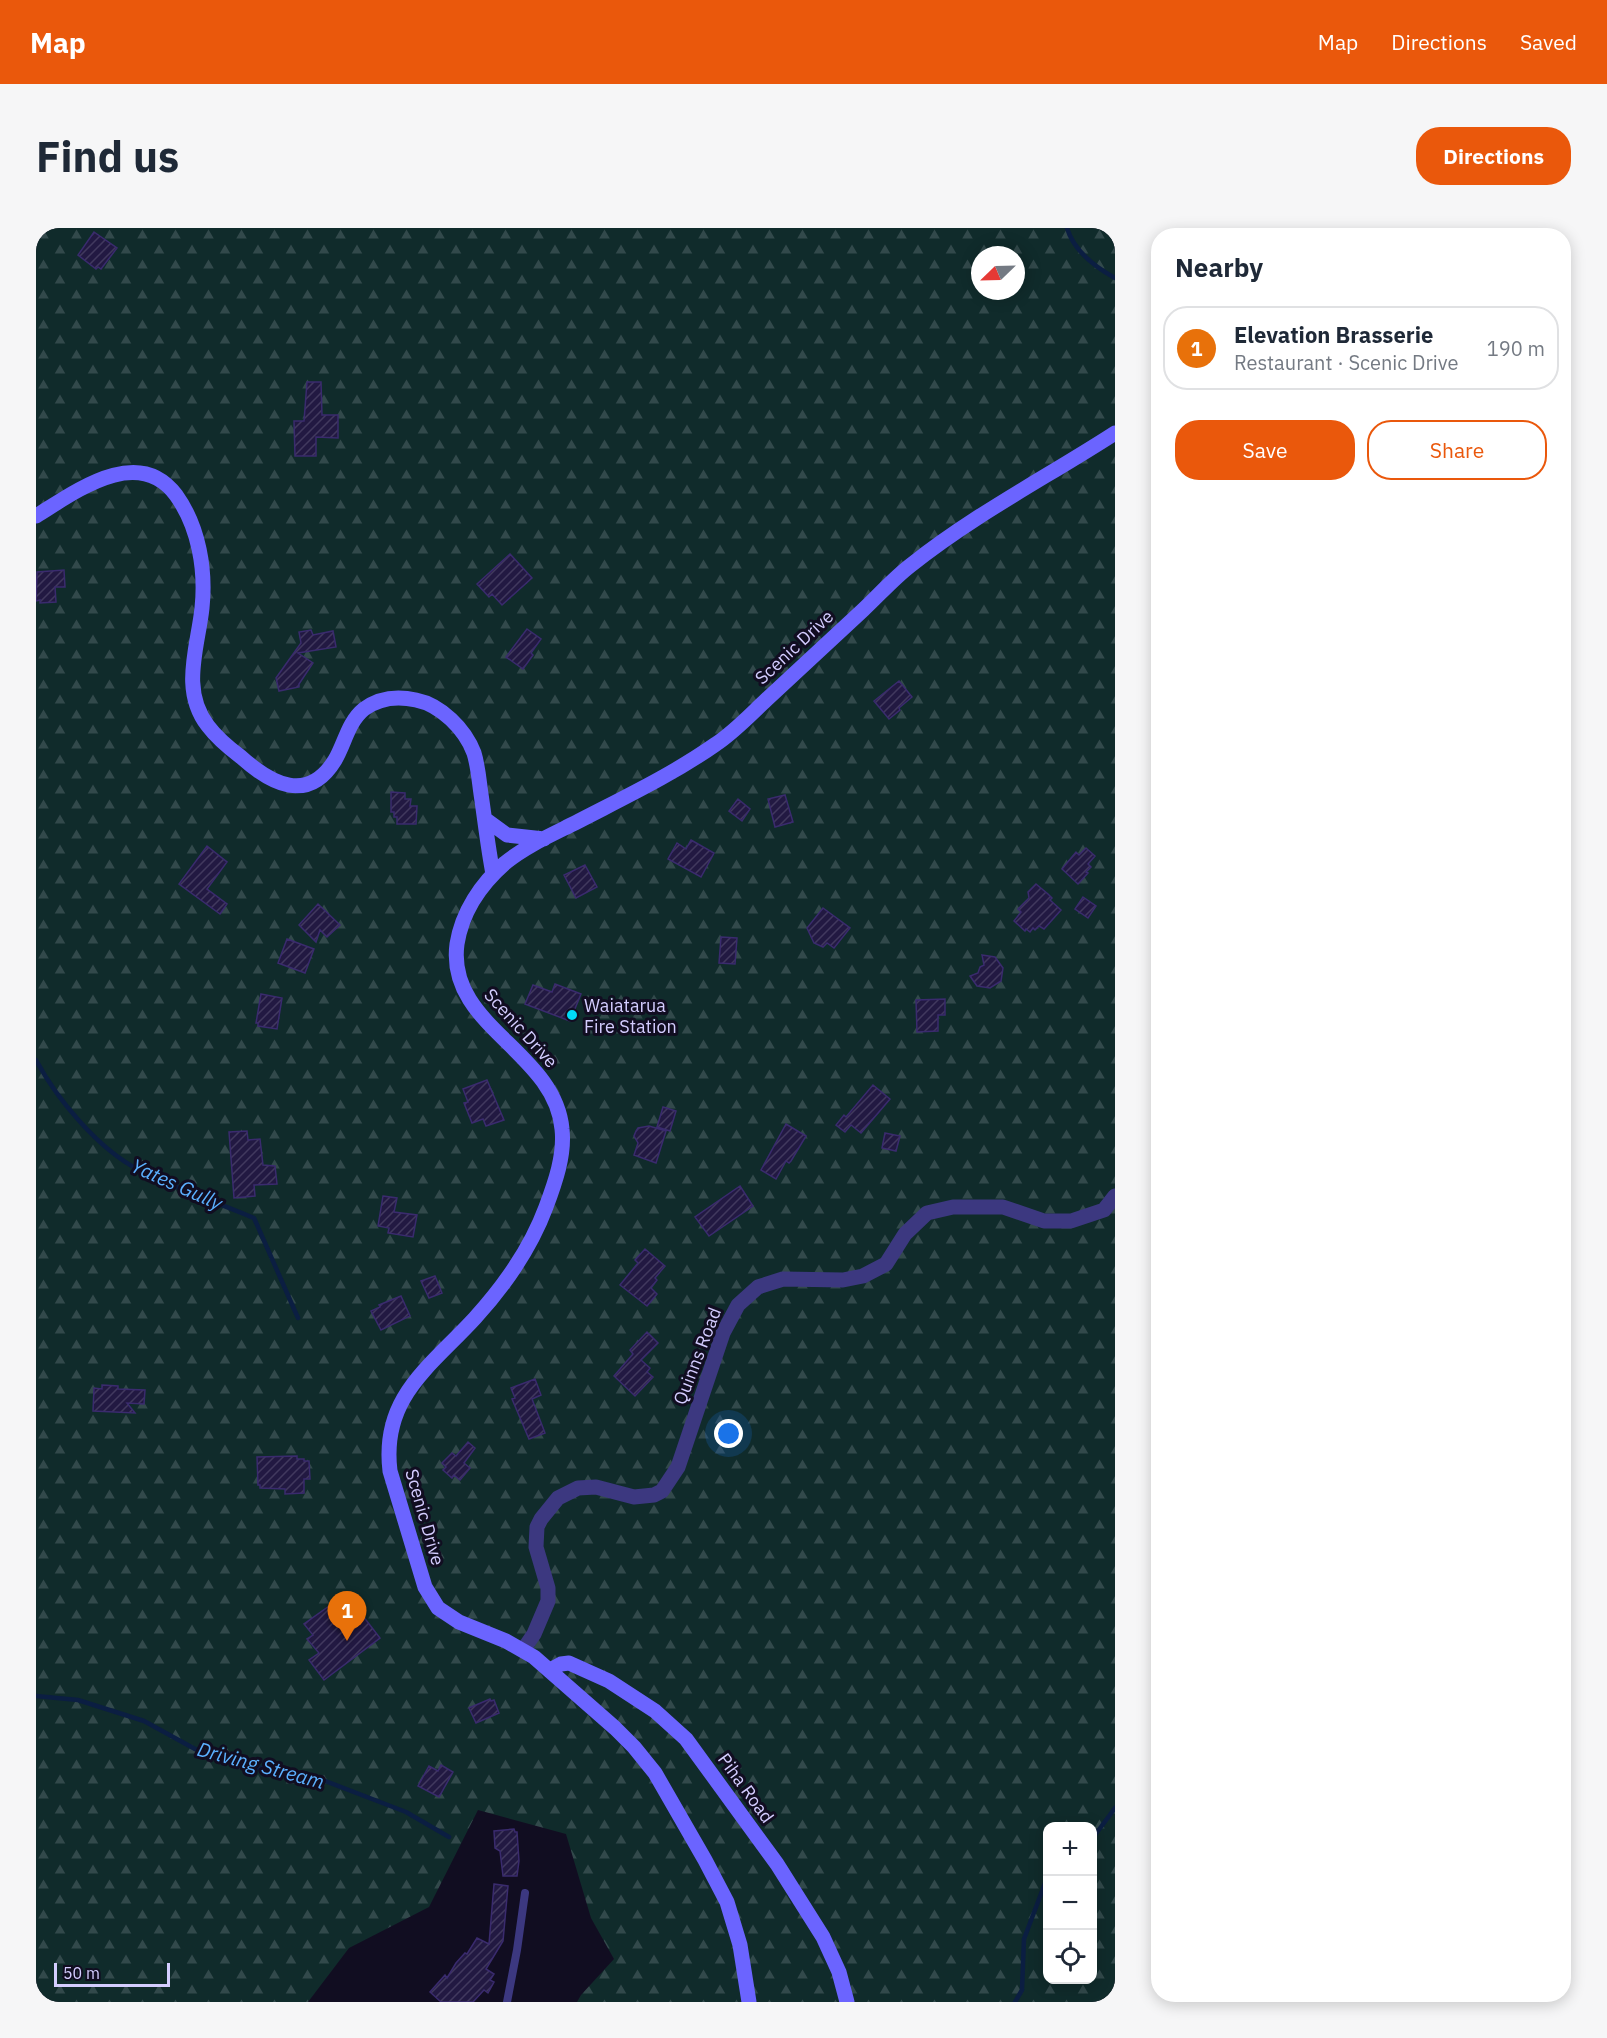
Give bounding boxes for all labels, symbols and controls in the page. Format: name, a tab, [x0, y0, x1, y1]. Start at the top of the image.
text: Map	[30, 24, 86, 61]
text: Map	[1318, 28, 1358, 56]
text: Directions	[1391, 28, 1487, 56]
text: Saved	[1520, 28, 1577, 56]
button: Directions	[1416, 127, 1571, 185]
text: Find us	[36, 129, 179, 184]
north arrow	[971, 246, 1025, 300]
text: Nearby	[1175, 250, 1263, 284]
text: Elevation Brasserie	[1234, 320, 1433, 349]
text: 1	[1191, 335, 1203, 362]
text: 190 m	[1487, 335, 1545, 362]
text: Restaurant · Scenic Drive	[1234, 349, 1459, 376]
button: Save	[1175, 420, 1355, 480]
button: Share	[1367, 420, 1547, 480]
street label: Scenic Drive	[750, 605, 838, 689]
street label: Scenic Drive	[479, 983, 563, 1073]
place label: Waiatarua Fire Station	[584, 994, 677, 1038]
marker: Waiatarua Fire Station	[565, 1008, 579, 1022]
water label: Yates Gully	[127, 1152, 228, 1217]
street label: Quinns Road	[668, 1304, 726, 1408]
your location	[714, 1419, 743, 1448]
street label: Scenic Drive	[400, 1466, 450, 1568]
pin: 1	[328, 1592, 366, 1641]
water label: Driving Stream	[194, 1735, 328, 1795]
street label: Piha Road	[713, 1749, 779, 1827]
map controls	[1043, 1822, 1097, 1984]
button: +	[1043, 1822, 1097, 1876]
button: −	[1043, 1876, 1097, 1930]
button: locate	[1043, 1930, 1097, 1984]
scale bar	[54, 1960, 170, 1988]
text: 50 m	[63, 1963, 100, 1983]

